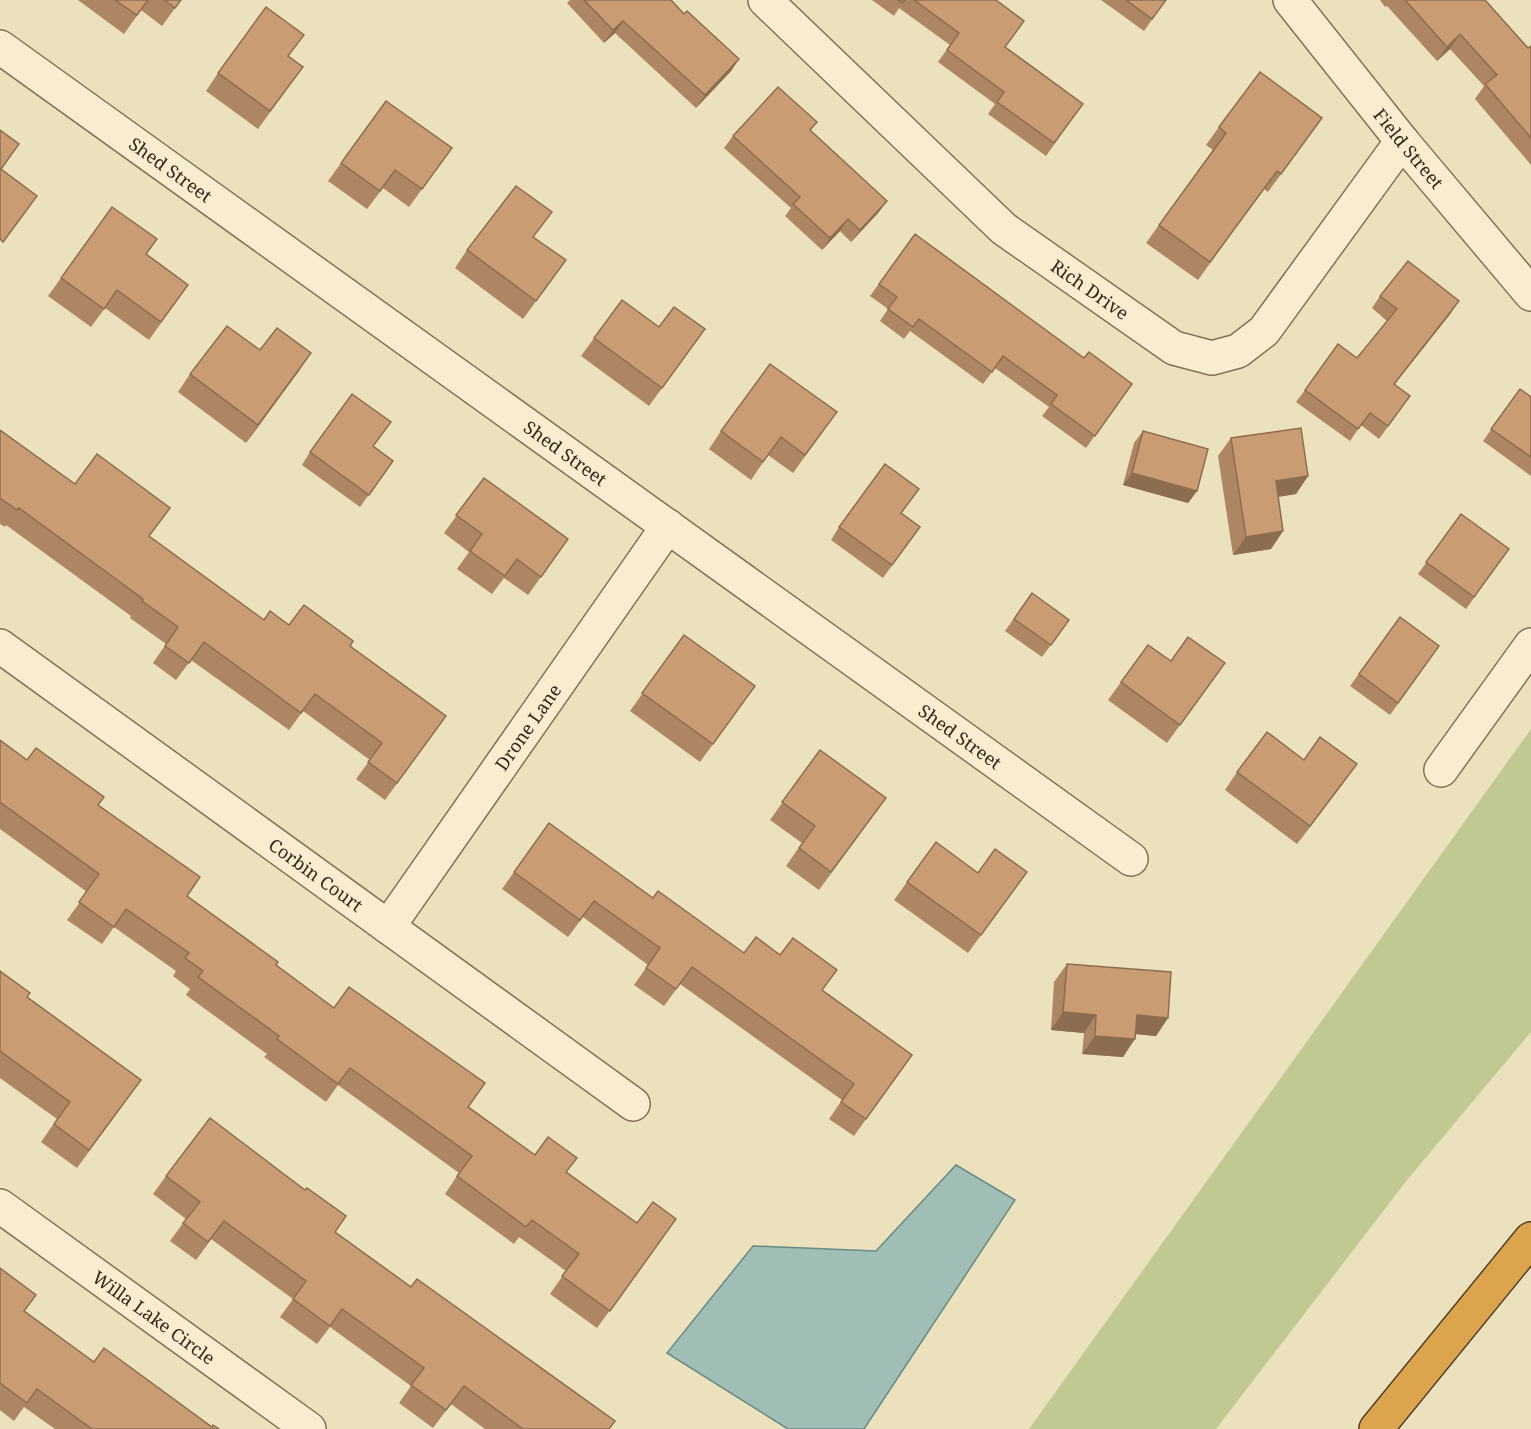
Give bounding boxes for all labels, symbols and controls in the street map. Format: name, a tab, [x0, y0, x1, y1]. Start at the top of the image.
street label: Field Street	[1368, 103, 1449, 194]
street label: Shed Street	[124, 131, 217, 207]
street label: Rich Drive	[1046, 254, 1134, 325]
street label: Shed Street	[519, 415, 612, 491]
street label: Drone Lane	[489, 679, 566, 775]
street label: Shed Street	[914, 698, 1007, 774]
street label: Corbin Court	[264, 832, 368, 917]
street label: Willa Lake Circle	[88, 1265, 220, 1370]

